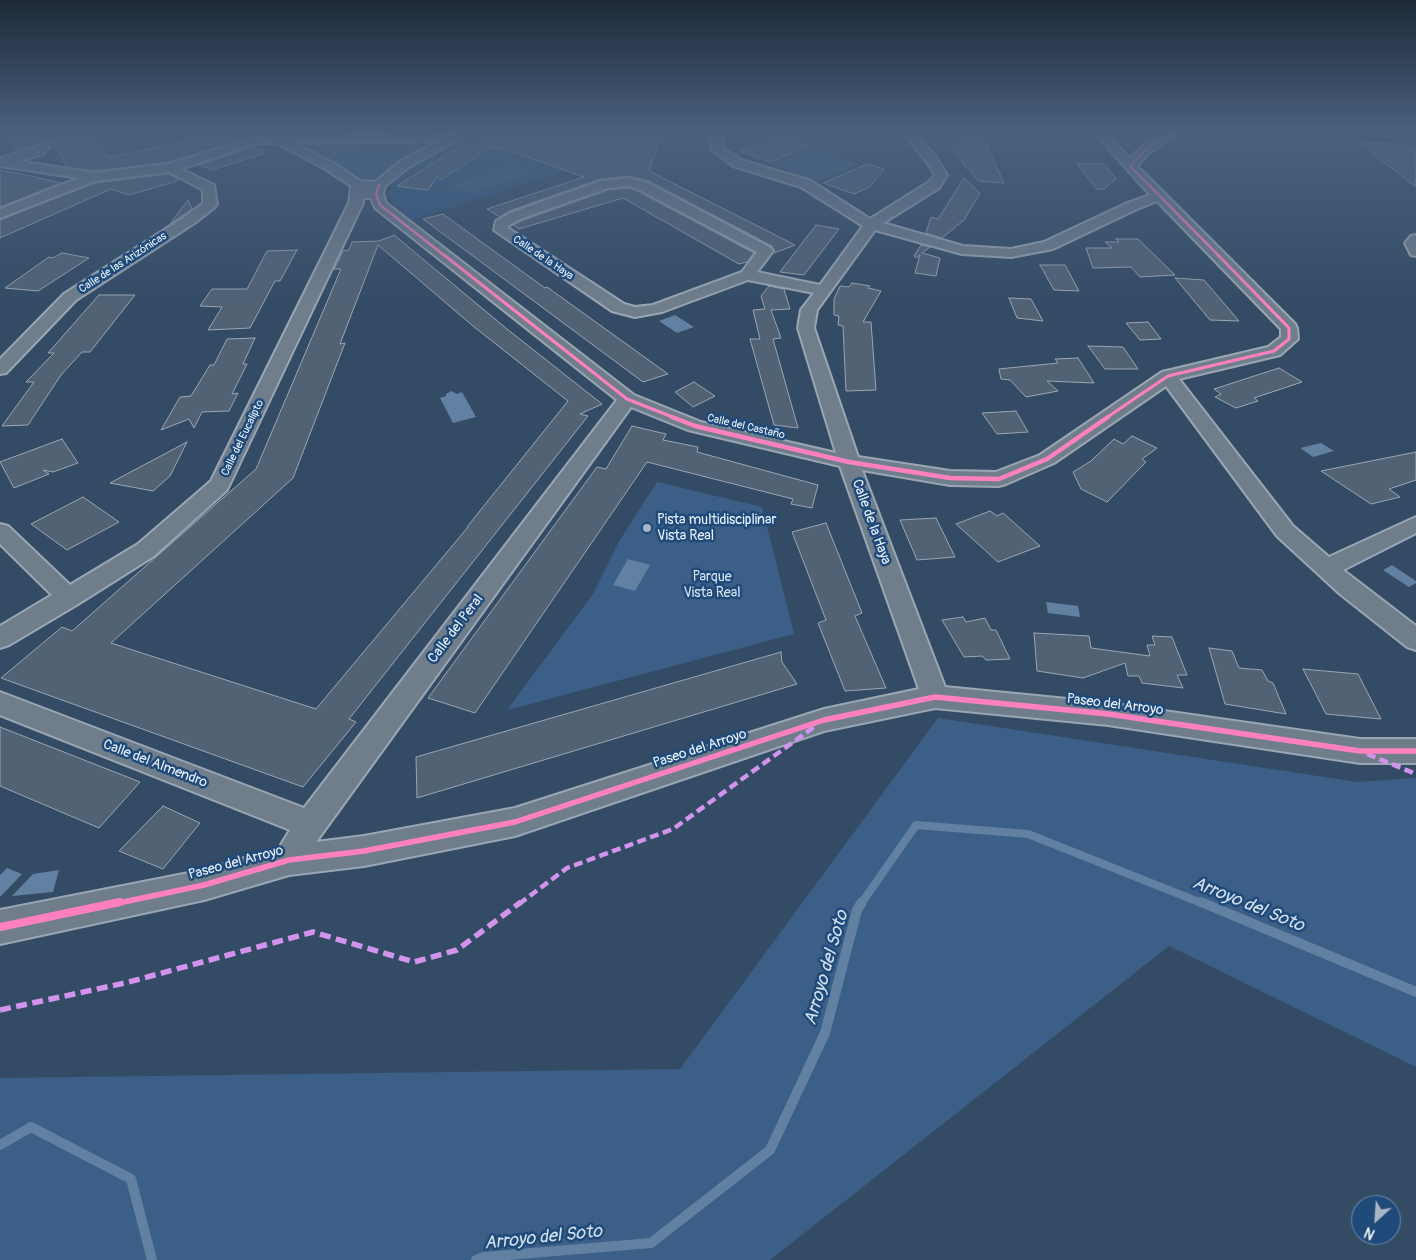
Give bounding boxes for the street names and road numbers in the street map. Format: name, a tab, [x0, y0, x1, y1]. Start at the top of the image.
street label: Calle de las Arizónicas	[77, 230, 169, 296]
street label: Calle de la Haya	[510, 233, 576, 283]
street label: Calle del Eucalipto	[219, 398, 267, 478]
street label: Calle del Castaño	[706, 412, 786, 442]
street label: Calle de la Haya	[848, 477, 894, 567]
street label: Calle del Peral	[425, 591, 487, 667]
street label: Paseo del Arroyo	[1066, 691, 1164, 719]
street label: Paseo del Arroyo	[651, 726, 749, 772]
street label: Calle del Almendro	[100, 736, 210, 792]
street label: Paseo del Arroyo	[187, 842, 285, 884]

